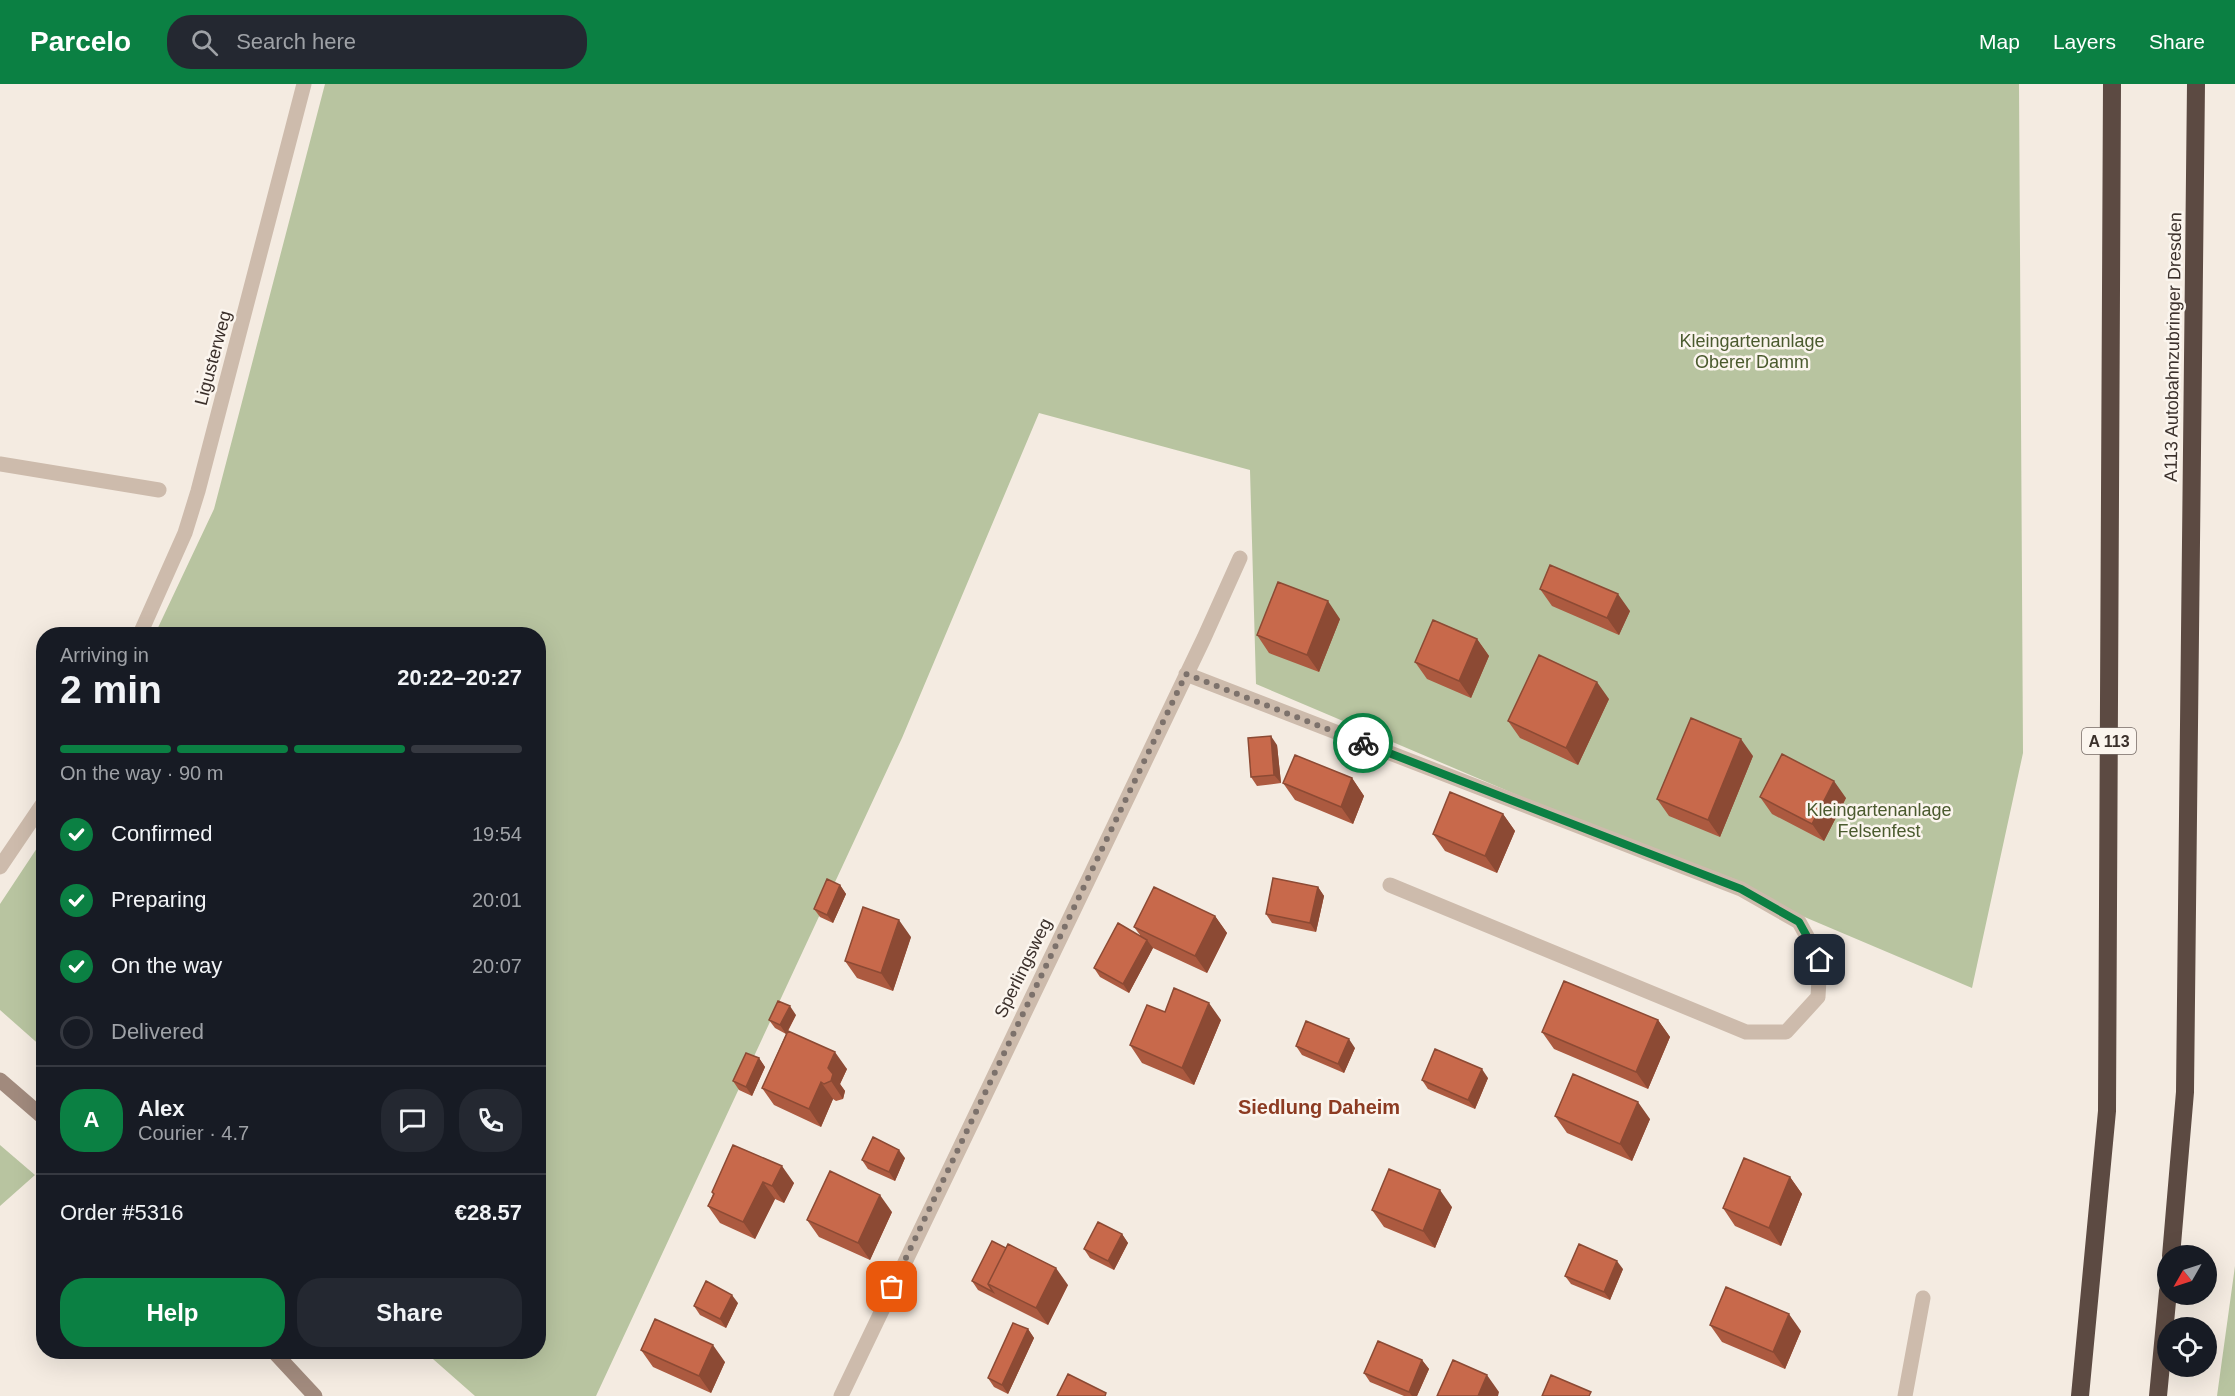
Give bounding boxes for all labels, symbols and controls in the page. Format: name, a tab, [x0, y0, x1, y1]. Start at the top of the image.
search box	[167, 15, 587, 69]
text: Parcelo	[30, 26, 131, 57]
icon: search	[188, 26, 221, 59]
text: Search here	[236, 29, 356, 54]
text: Map	[1979, 30, 2020, 53]
text: Layers	[2053, 30, 2116, 53]
text: Share	[2149, 30, 2205, 53]
street label: A113 Autobahnzubringer Dresden	[2161, 212, 2185, 482]
street label: Ligusterweg	[191, 309, 235, 407]
park label: Kleingartenanlage Oberer Damm	[1679, 331, 1825, 372]
text: Arriving in	[60, 644, 149, 666]
text: 20:22–20:27	[397, 665, 522, 690]
text: 2 min	[60, 668, 162, 711]
courier	[1333, 713, 1393, 773]
icon: bike	[1347, 727, 1380, 760]
road number: A 113	[2082, 728, 2136, 754]
text: On the way · 90 m	[60, 762, 223, 784]
park label: Kleingartenanlage Felsenfest	[1806, 800, 1952, 841]
icon: check	[60, 818, 93, 851]
text: Confirmed	[111, 821, 212, 846]
text: 19:54	[472, 823, 522, 845]
icon: check	[60, 884, 93, 917]
text: Preparing	[111, 887, 206, 912]
text: 20:01	[472, 889, 522, 911]
street label: Sperlingsweg	[990, 915, 1056, 1021]
pin	[1794, 934, 1845, 985]
icon: home	[1803, 943, 1836, 976]
icon: check	[60, 950, 93, 983]
text: On the way	[111, 953, 222, 978]
text: 20:07	[472, 955, 522, 977]
text: Delivered	[111, 1019, 204, 1044]
button: chat	[381, 1089, 444, 1152]
button: phone	[459, 1089, 522, 1152]
text: Alex	[138, 1096, 184, 1121]
district label: Siedlung Daheim	[1238, 1096, 1400, 1118]
text: A	[84, 1107, 99, 1132]
text: Courier · 4.7	[138, 1122, 249, 1144]
text: Order #5316	[60, 1200, 184, 1225]
text: €28.57	[455, 1200, 522, 1225]
north arrow	[2157, 1245, 2217, 1305]
map controls	[2157, 1245, 2217, 1377]
pin	[866, 1261, 917, 1312]
icon: bag	[875, 1270, 908, 1303]
button: Help	[60, 1278, 285, 1347]
button: Share	[297, 1278, 522, 1347]
button: locate	[2157, 1317, 2217, 1377]

